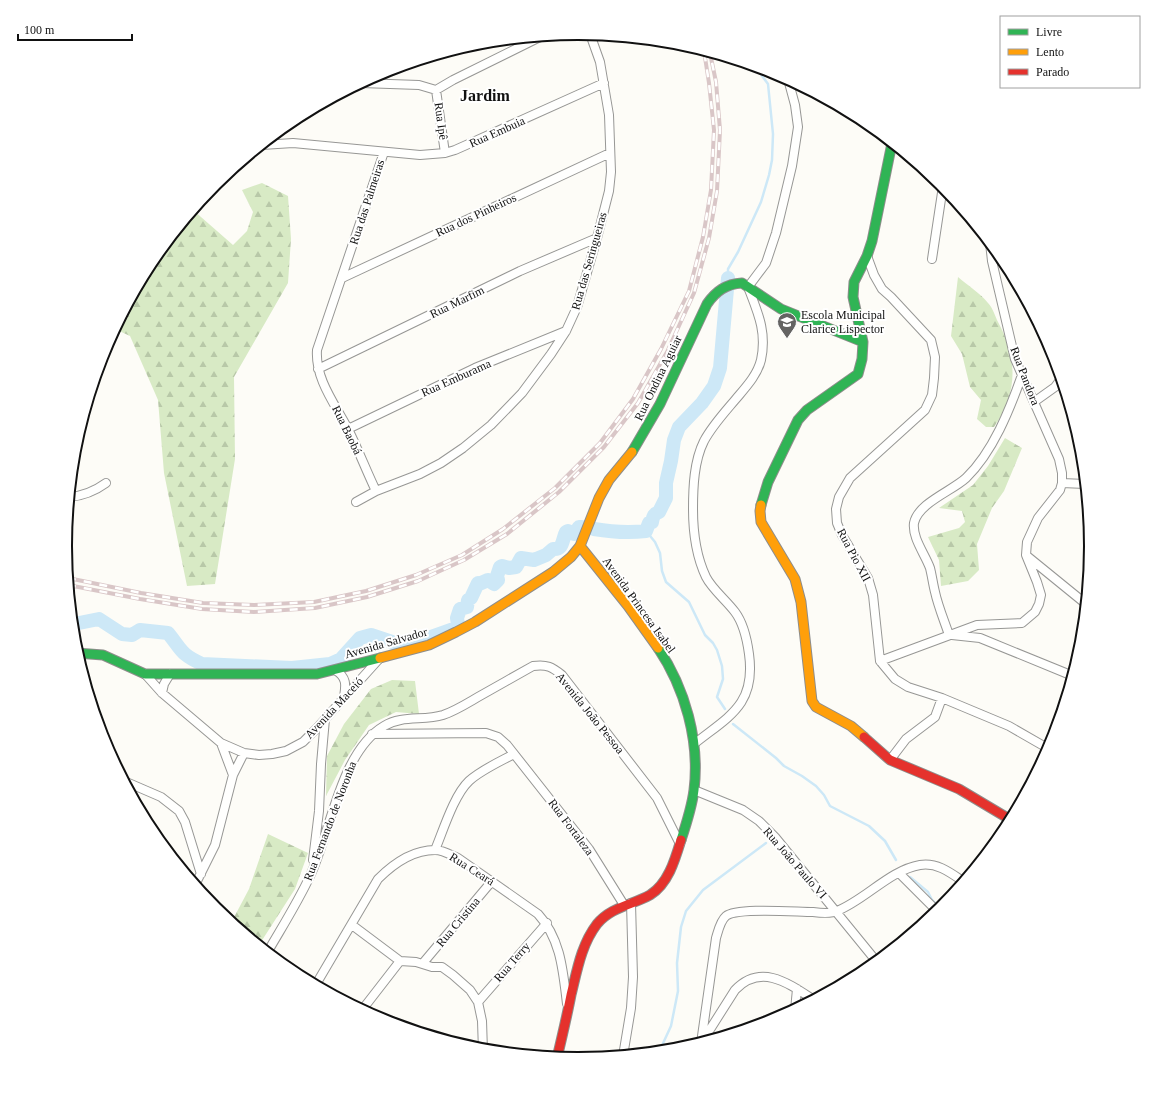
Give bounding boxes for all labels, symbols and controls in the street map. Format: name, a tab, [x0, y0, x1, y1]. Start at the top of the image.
scale bar	[18, 16, 132, 42]
legend	[1000, 16, 1140, 88]
text: 100 m	[24, 23, 55, 37]
text: Livre	[1036, 25, 1062, 39]
text: Lento	[1036, 45, 1064, 59]
text: Parado	[1036, 65, 1069, 79]
district label: Jardim	[460, 87, 511, 104]
street label: Rua Ipê	[431, 101, 451, 141]
street label: Rua Embuia	[467, 113, 528, 151]
street label: Rua das Palmeiras	[347, 157, 387, 246]
street label: Rua dos Pinheiros	[433, 190, 519, 240]
street label: Rua das Seringueiras	[568, 210, 610, 312]
street label: Rua Marfim	[427, 282, 487, 321]
place label: Escola Municipal Clarice Lispector	[801, 308, 886, 336]
school or university icon: Escola Municipal Clarice Lispector	[776, 311, 798, 339]
street label: Rua Ondina Aguiar	[631, 333, 685, 423]
street label: Rua Pandora	[1007, 345, 1043, 408]
street label: Rua Emburama	[419, 356, 494, 400]
street label: Rua Baobá	[329, 403, 365, 457]
street label: Rua Pio XII	[834, 526, 874, 584]
street label: Avenida Princesa Isabel	[600, 554, 679, 656]
street label: Avenida Salvador	[343, 624, 429, 662]
street label: Avenida João Pessoa	[553, 670, 627, 757]
street label: Avenida Maceió	[302, 674, 366, 742]
street label: Rua Fernando de Noronha	[301, 759, 360, 883]
street label: Rua Fortaleza	[545, 796, 597, 858]
street label: Rua João Paulo VI	[760, 824, 830, 902]
street label: Rua Ceará	[447, 850, 498, 889]
street label: Rua Cristina	[433, 894, 483, 950]
street label: Rua Terry	[491, 939, 533, 985]

